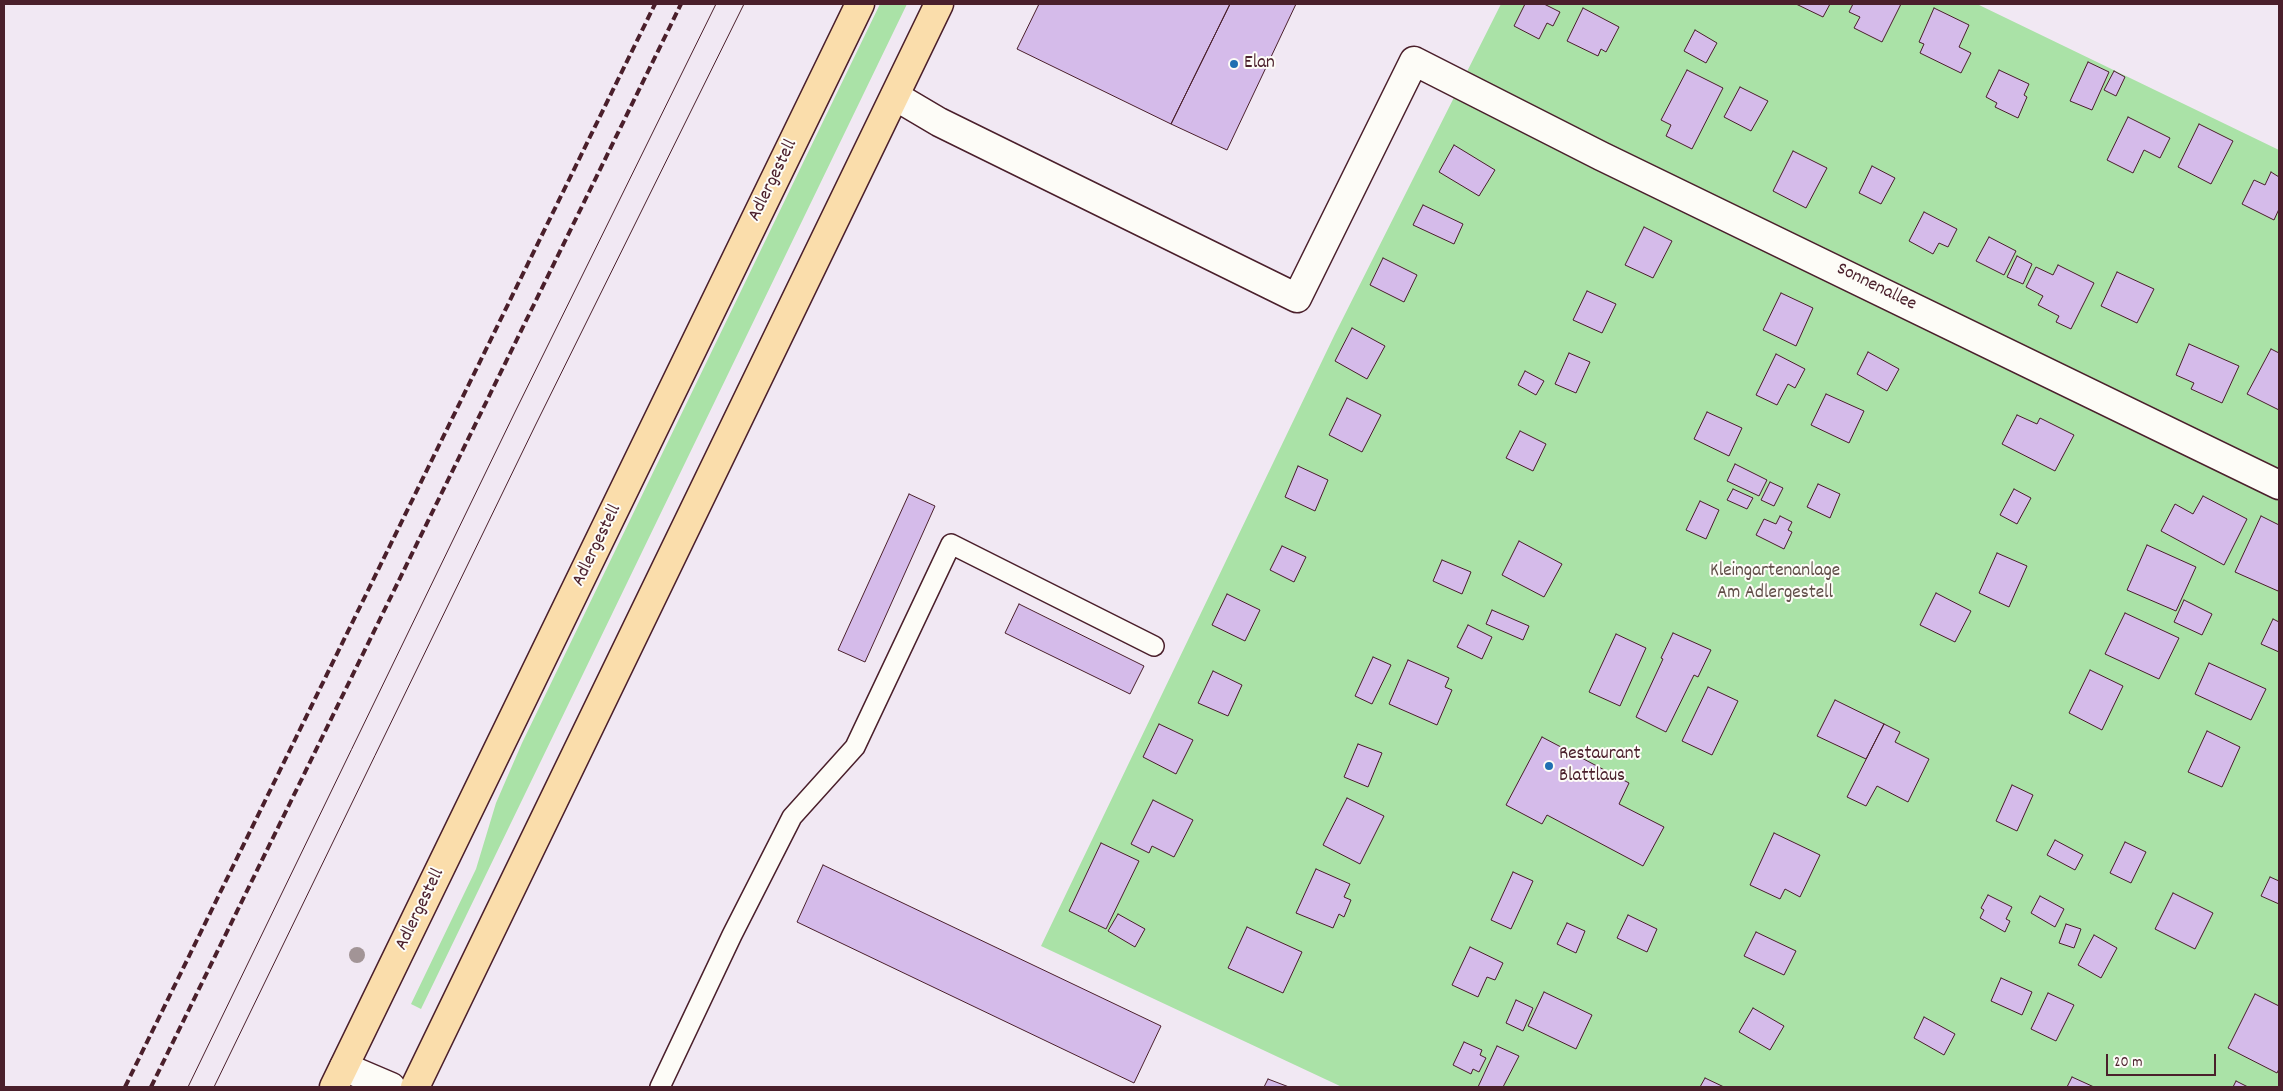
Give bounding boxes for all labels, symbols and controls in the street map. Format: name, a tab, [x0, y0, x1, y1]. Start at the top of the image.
place label: Elan	[1244, 53, 1275, 75]
marker: Elan	[1228, 58, 1240, 70]
street label: Adlergestell	[744, 136, 804, 226]
street label: Sonnenallee	[1832, 259, 1920, 317]
street label: Adlergestell	[568, 501, 628, 591]
park label: Kleingartenanlage Am Adlergestell	[1710, 561, 1840, 605]
place label: Restaurant Blattlaus	[1559, 744, 1640, 788]
marker: Restaurant Blattlaus	[1543, 760, 1555, 772]
street label: Adlergestell	[391, 865, 451, 955]
scale bar	[2108, 1044, 2218, 1076]
text: 20 m	[2114, 1052, 2142, 1074]

